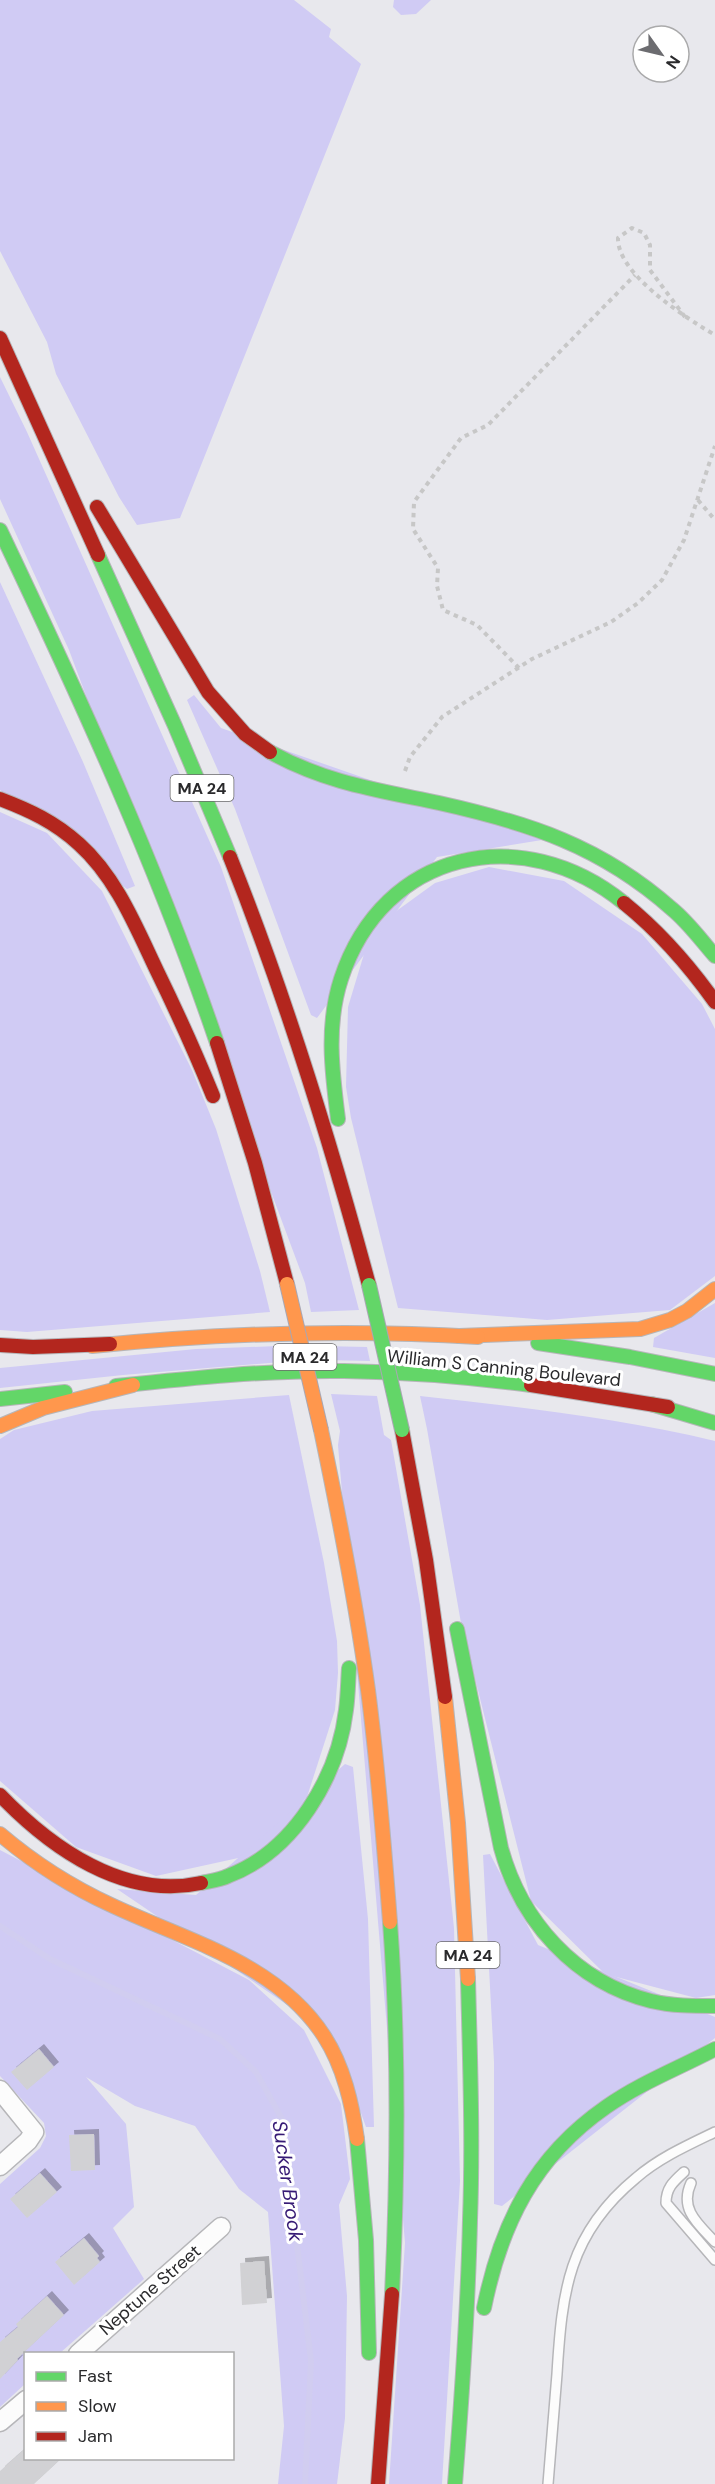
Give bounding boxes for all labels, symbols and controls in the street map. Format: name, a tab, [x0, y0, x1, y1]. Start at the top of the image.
north arrow	[631, 24, 691, 84]
text: N	[661, 51, 685, 73]
road number: MA 24	[170, 775, 234, 801]
road number: MA 24	[274, 1344, 336, 1370]
street label: William S Canning Boulevard	[386, 1344, 622, 1392]
road number: MA 24	[436, 1942, 500, 1968]
water label: Sucker Brook	[267, 2119, 309, 2244]
street label: Neptune Street	[94, 2239, 206, 2341]
legend	[24, 2352, 234, 2460]
text: Fast	[78, 2364, 113, 2388]
text: Slow	[78, 2394, 117, 2418]
text: Jam	[78, 2424, 113, 2448]

